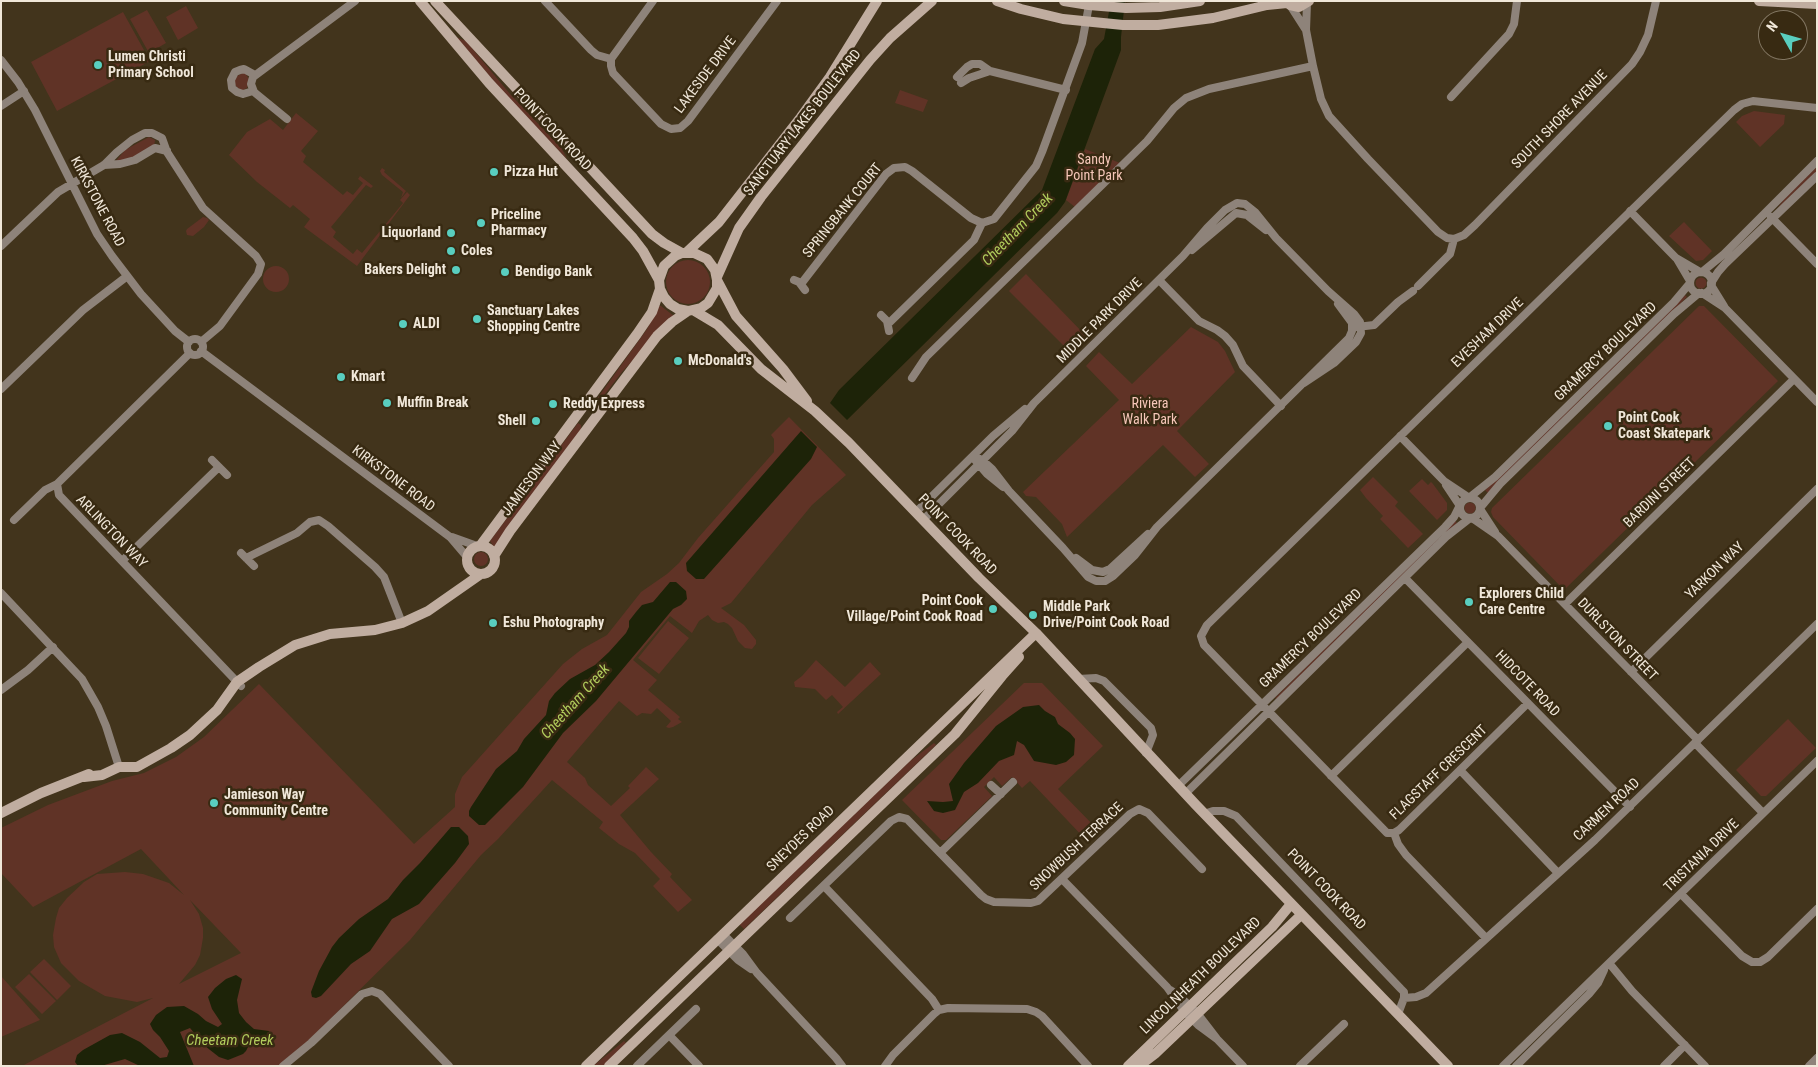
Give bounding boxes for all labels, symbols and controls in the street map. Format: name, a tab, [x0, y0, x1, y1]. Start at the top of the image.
north arrow	[1758, 10, 1808, 60]
text: N	[1763, 18, 1781, 35]
street label: LAKESIDE DRIVE	[672, 33, 740, 117]
street label: SANCTUARY LAKES BOULEVARD	[741, 47, 865, 199]
place label: Lumen Christi Primary School	[108, 49, 194, 82]
marker: Lumen Christi Primary School	[92, 59, 104, 71]
street label: SOUTH SHORE AVENUE	[1509, 67, 1611, 173]
street label: POINT COOK ROAD	[510, 85, 594, 175]
park label: Sandy Point Park	[1065, 152, 1123, 184]
street label: KIRKSTONE ROAD	[66, 154, 128, 250]
street label: SPRINGBANK COURT	[800, 160, 886, 262]
place label: Pizza Hut	[504, 164, 558, 180]
marker: Pizza Hut	[488, 166, 500, 178]
water label: Cheetham Creek	[979, 190, 1057, 270]
place label: Priceline Pharmacy	[491, 207, 547, 240]
marker: Priceline Pharmacy	[475, 217, 487, 229]
place label: Liquorland	[381, 225, 441, 241]
marker: Liquorland	[445, 227, 457, 239]
place label: Coles	[461, 243, 493, 259]
marker: Coles	[445, 245, 457, 257]
place label: Bakers Delight	[364, 262, 446, 278]
marker: Bakers Delight	[450, 264, 462, 276]
place label: Bendigo Bank	[515, 264, 592, 280]
marker: Bendigo Bank	[499, 266, 511, 278]
street label: MIDDLE PARK DRIVE	[1054, 275, 1146, 367]
street label: EVESHAM DRIVE	[1449, 295, 1527, 371]
street label: GRAMERCY BOULEVARD	[1551, 299, 1661, 405]
place label: Sanctuary Lakes Shopping Centre	[487, 303, 580, 336]
marker: Sanctuary Lakes Shopping Centre	[471, 313, 483, 325]
place label: ALDI	[413, 316, 440, 332]
marker: ALDI	[397, 318, 409, 330]
place label: McDonald's	[688, 353, 752, 369]
marker: McDonald's	[672, 355, 684, 367]
place label: Kmart	[351, 369, 385, 385]
marker: Kmart	[335, 371, 347, 383]
place label: Muffin Break	[397, 395, 468, 411]
place label: Reddy Express	[563, 396, 645, 412]
park label: Riviera Walk Park	[1123, 396, 1177, 428]
marker: Muffin Break	[381, 397, 393, 409]
marker: Reddy Express	[547, 398, 559, 410]
place label: Point Cook Coast Skatepark	[1618, 410, 1710, 442]
place label: Shell	[498, 413, 526, 429]
marker: Shell	[530, 415, 542, 427]
marker: Point Cook Coast Skatepark	[1602, 420, 1614, 432]
street label: JAMIESON WAY	[499, 439, 565, 519]
street label: KIRKSTONE ROAD	[348, 442, 438, 516]
street label: BARDINI STREET	[1621, 455, 1699, 531]
street label: POINT COOK ROAD	[914, 491, 1000, 579]
street label: ARLINGTON WAY	[72, 492, 150, 572]
street label: YARKON WAY	[1682, 539, 1748, 603]
street label: GRAMERCY BOULEVARD	[1256, 586, 1366, 692]
place label: Explorers Child Care Centre	[1479, 586, 1564, 618]
place label: Point Cook Village/Point Cook Road	[846, 593, 983, 626]
street label: DURLSTON STREET	[1573, 595, 1661, 685]
marker: Explorers Child Care Centre	[1463, 596, 1475, 608]
place label: Middle Park Drive/Point Cook Road	[1043, 599, 1169, 632]
marker: Point Cook Village/Point Cook Road	[987, 603, 999, 615]
marker: Middle Park Drive/Point Cook Road	[1027, 609, 1039, 621]
place label: Eshu Photography	[503, 615, 604, 631]
marker: Eshu Photography	[487, 617, 499, 629]
street label: HIDCOTE ROAD	[1491, 647, 1563, 721]
water label: Cheetham Creek	[538, 661, 614, 743]
street label: FLAGSTAFF CRESCENT	[1387, 722, 1491, 824]
street label: CARMEN ROAD	[1570, 775, 1644, 845]
place label: Jamieson Way Community Centre	[224, 787, 328, 820]
marker: Jamieson Way Community Centre	[208, 797, 220, 809]
street label: SNOWBUSH TERRACE	[1027, 799, 1127, 895]
street label: SNEYDES ROAD	[764, 803, 838, 875]
street label: TRISTANIA DRIVE	[1661, 816, 1743, 896]
street label: POINT COOK ROAD	[1283, 846, 1369, 934]
street label: LINCOLNHEATH BOULEVARD	[1137, 914, 1265, 1038]
water label: Cheetam Creek	[186, 1032, 274, 1050]

